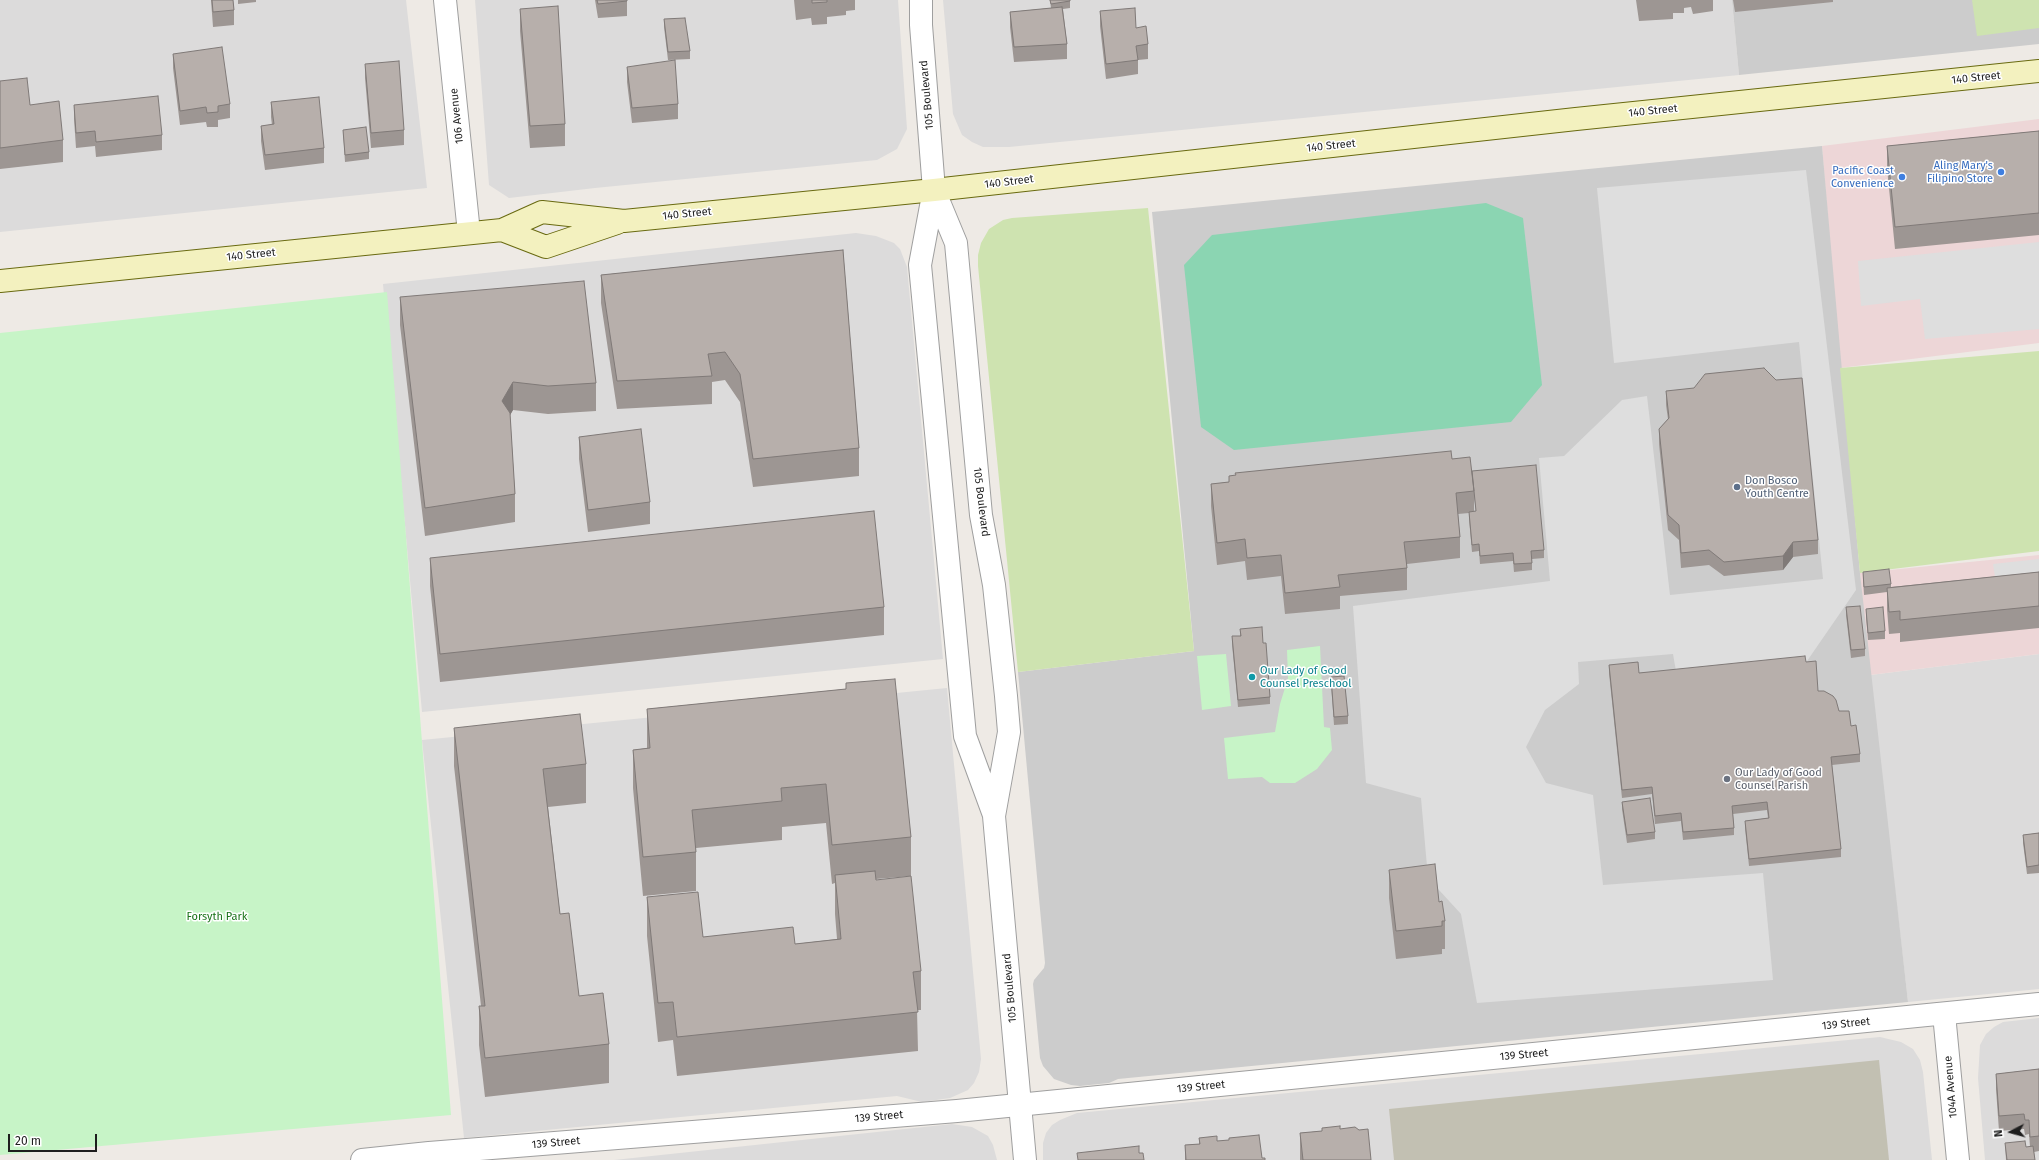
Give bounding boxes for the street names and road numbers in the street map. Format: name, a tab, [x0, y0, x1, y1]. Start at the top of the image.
street label: 105 Boulevard	[917, 60, 937, 130]
street label: 140 Street	[1951, 69, 2001, 87]
street label: 106 Avenue	[447, 87, 467, 145]
street label: 140 Street	[1628, 102, 1678, 120]
street label: 140 Street	[1306, 137, 1356, 155]
street label: 140 Street	[984, 172, 1034, 192]
street label: 140 Street	[662, 205, 712, 223]
street label: 140 Street	[226, 246, 276, 264]
street label: 105 Boulevard	[970, 467, 992, 537]
street label: 105 Boulevard	[1000, 953, 1020, 1023]
street label: 139 Street	[1821, 1015, 1871, 1033]
street label: 139 Street	[1499, 1046, 1549, 1064]
street label: 104A Avenue	[1942, 1055, 1960, 1119]
street label: 139 Street	[1176, 1078, 1226, 1096]
street label: 139 Street	[854, 1108, 904, 1126]
street label: 139 Street	[531, 1134, 581, 1152]

